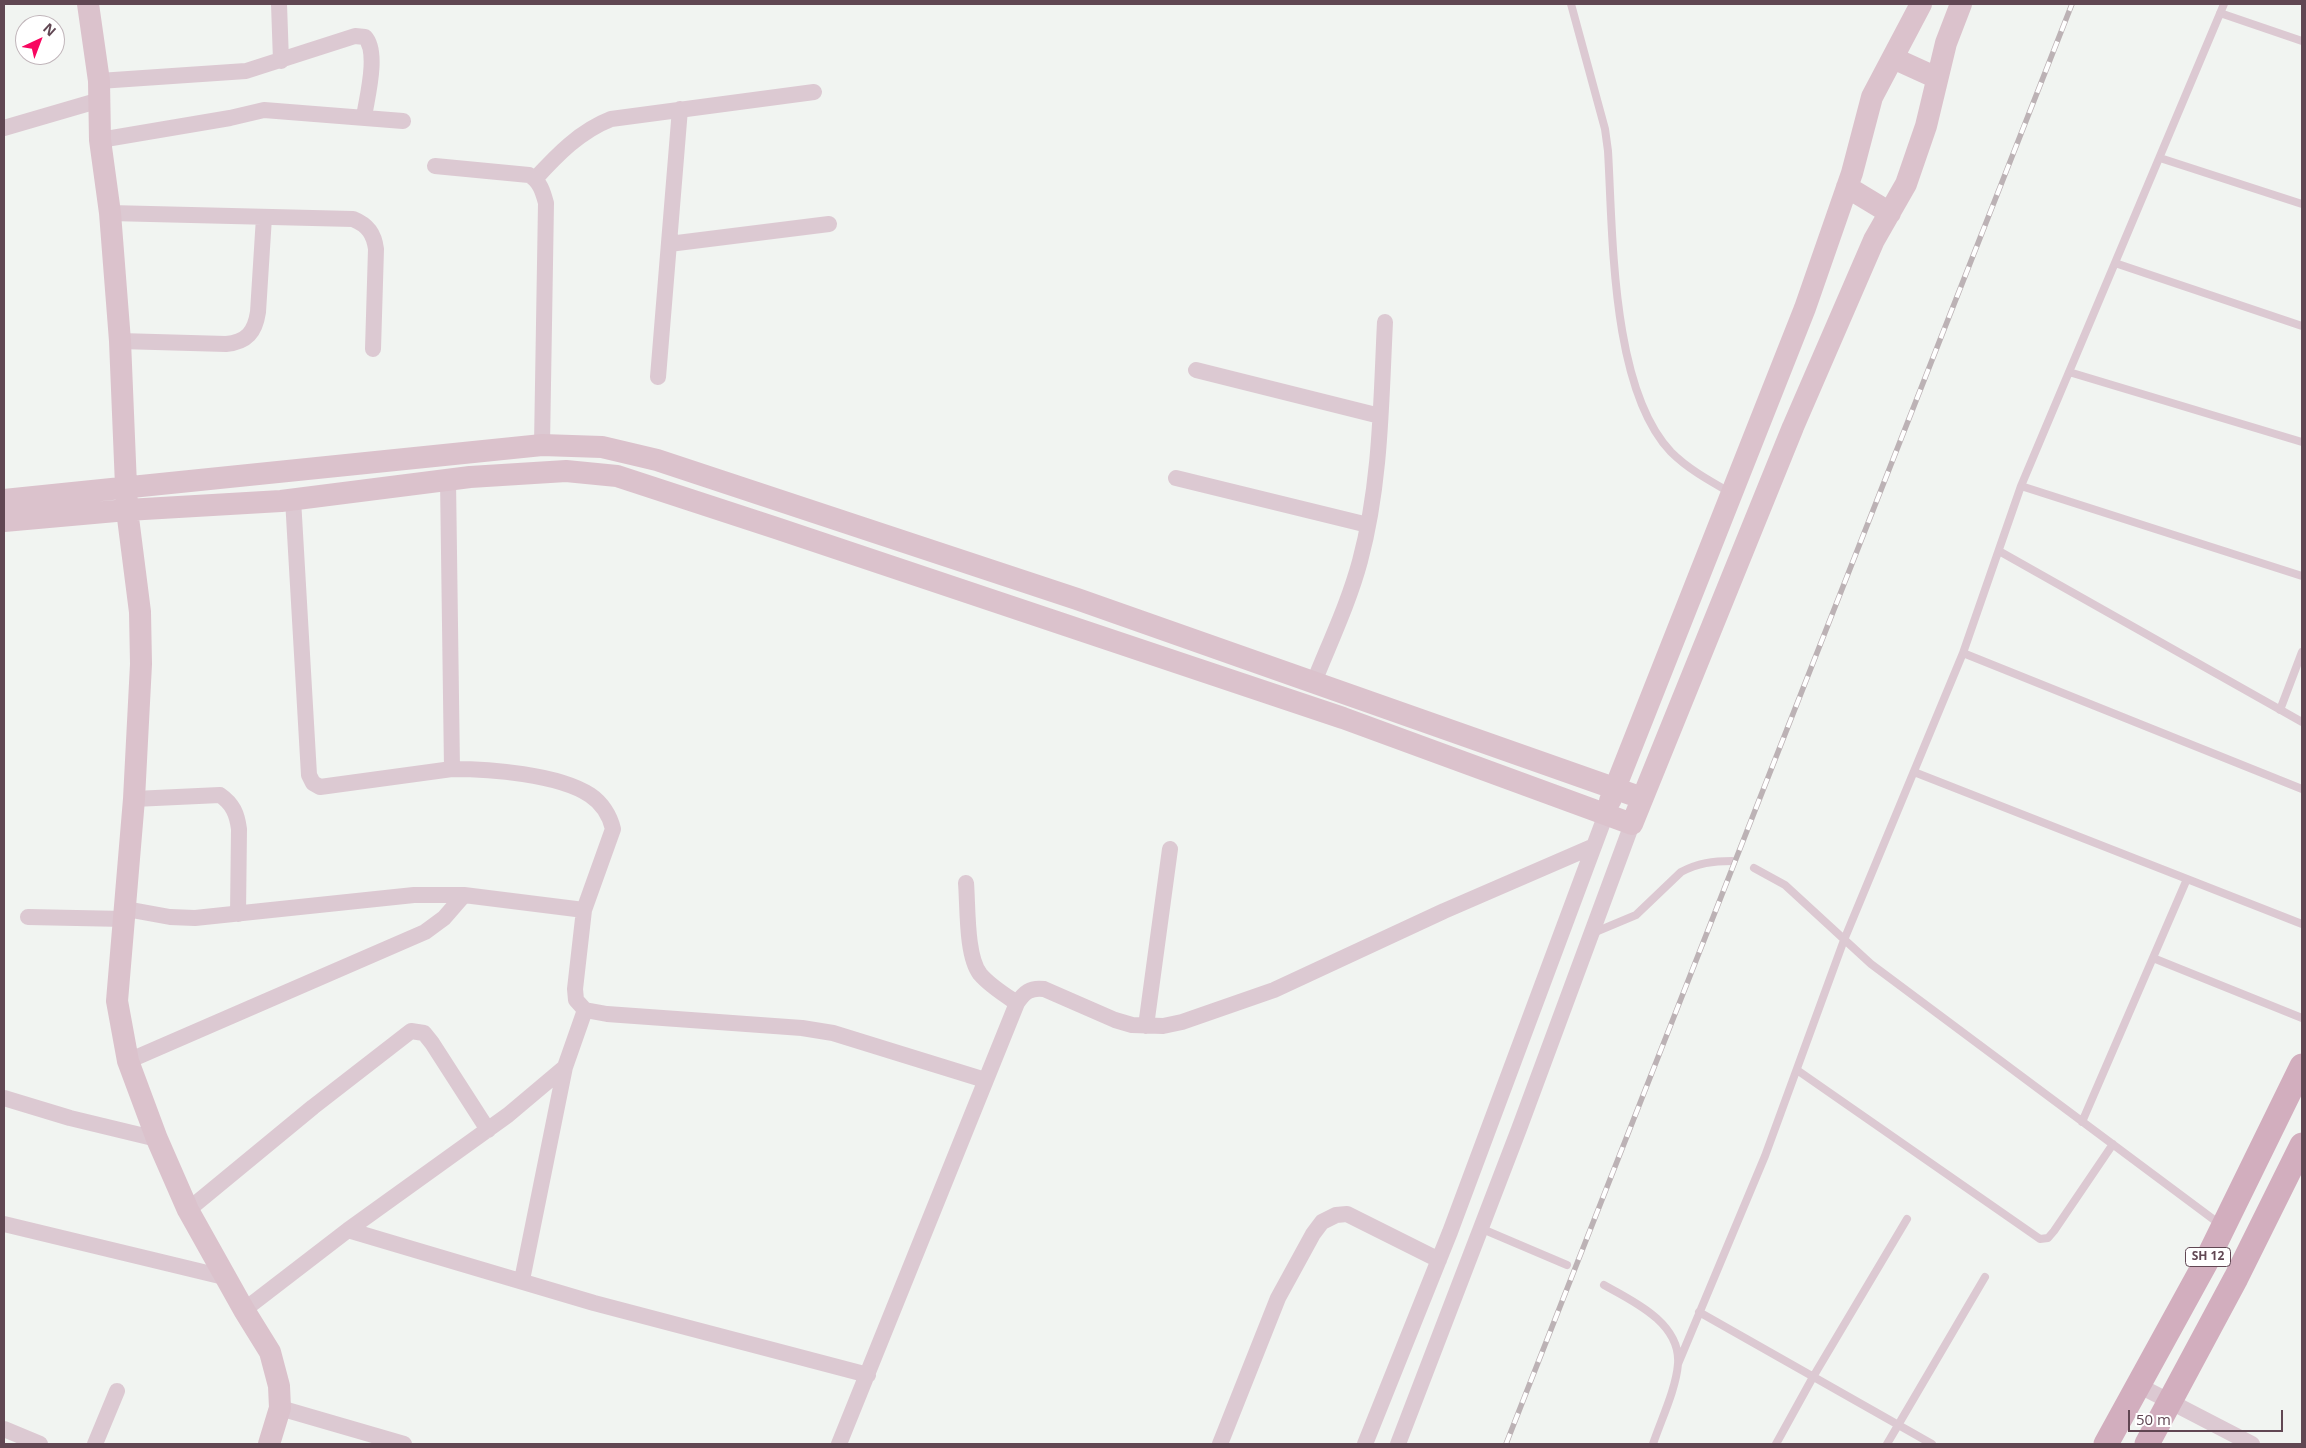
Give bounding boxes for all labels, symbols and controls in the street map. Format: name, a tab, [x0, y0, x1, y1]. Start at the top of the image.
north arrow	[15, 15, 65, 65]
text: N	[39, 19, 61, 40]
road number: SH 12	[2186, 1248, 2230, 1266]
scale bar	[2131, 1400, 2286, 1432]
text: 50 m	[2136, 1409, 2171, 1429]

